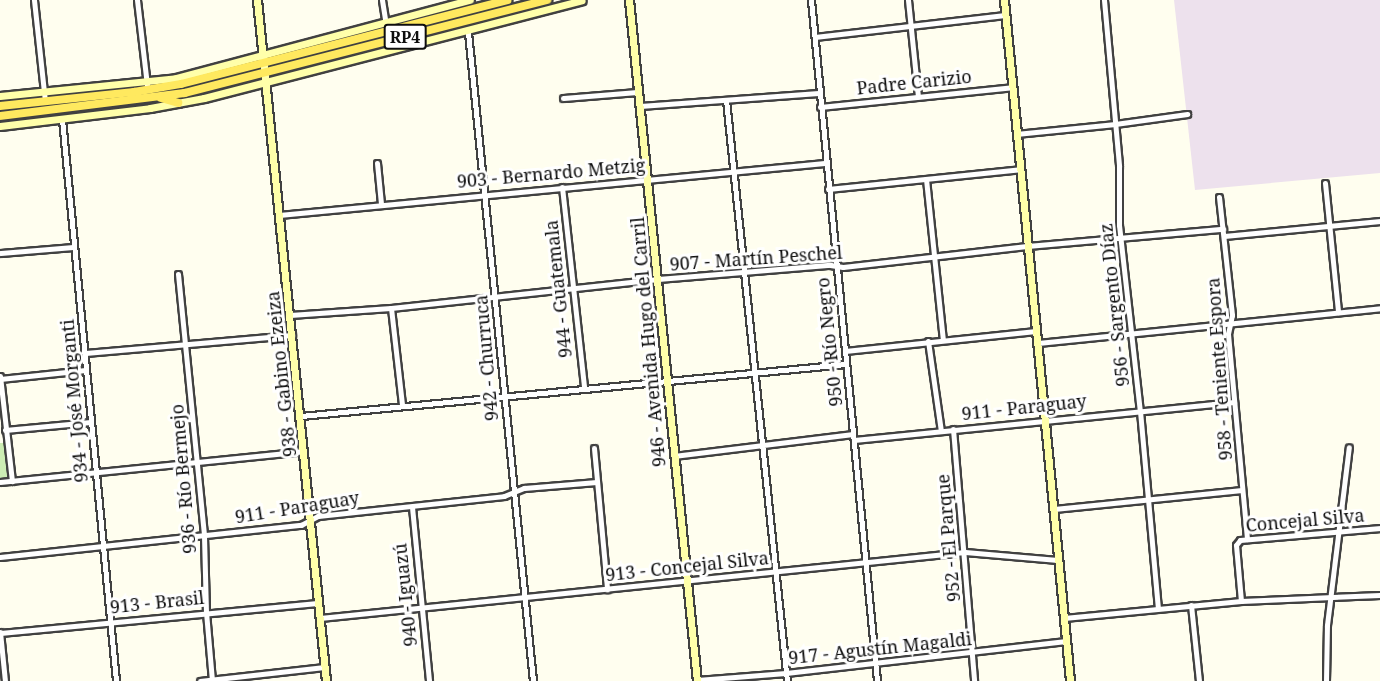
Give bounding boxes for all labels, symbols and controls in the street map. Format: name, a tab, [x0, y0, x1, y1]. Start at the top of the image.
road number: RP4	[382, 24, 428, 50]
street label: Padre Carizio	[855, 65, 973, 99]
street label: 903 - Bernardo Metzig	[456, 154, 646, 192]
street label: 946 - Avenida Hugo del Carril	[626, 216, 670, 468]
street label: 944 - Guatemala	[540, 219, 576, 359]
street label: 956 - Sargento Díaz	[1095, 222, 1133, 388]
street label: 907 - Martín Peschel	[669, 241, 843, 275]
street label: 950 - Río Negro	[811, 276, 847, 408]
street label: 958 - Teniente Espora	[1202, 277, 1236, 461]
street label: 938 - Gabino Ezeiza	[262, 290, 300, 458]
street label: 942 - Churruca	[470, 294, 502, 422]
street label: 934 - José Morganti	[56, 319, 92, 483]
street label: 911 - Paraguay	[960, 390, 1088, 424]
street label: 936 - Río Bermejo	[166, 403, 200, 555]
street label: 952 - El Parque	[932, 473, 964, 603]
street label: 911 - Paraguay	[233, 487, 361, 527]
street label: Concejal Silva	[1245, 504, 1365, 536]
street label: 940 - Iguazú	[389, 542, 421, 648]
street label: 913 - Concejal Silva	[604, 547, 770, 585]
street label: 913 - Brasil	[109, 586, 205, 618]
street label: 917 - Agustín Magaldi	[787, 628, 973, 668]

